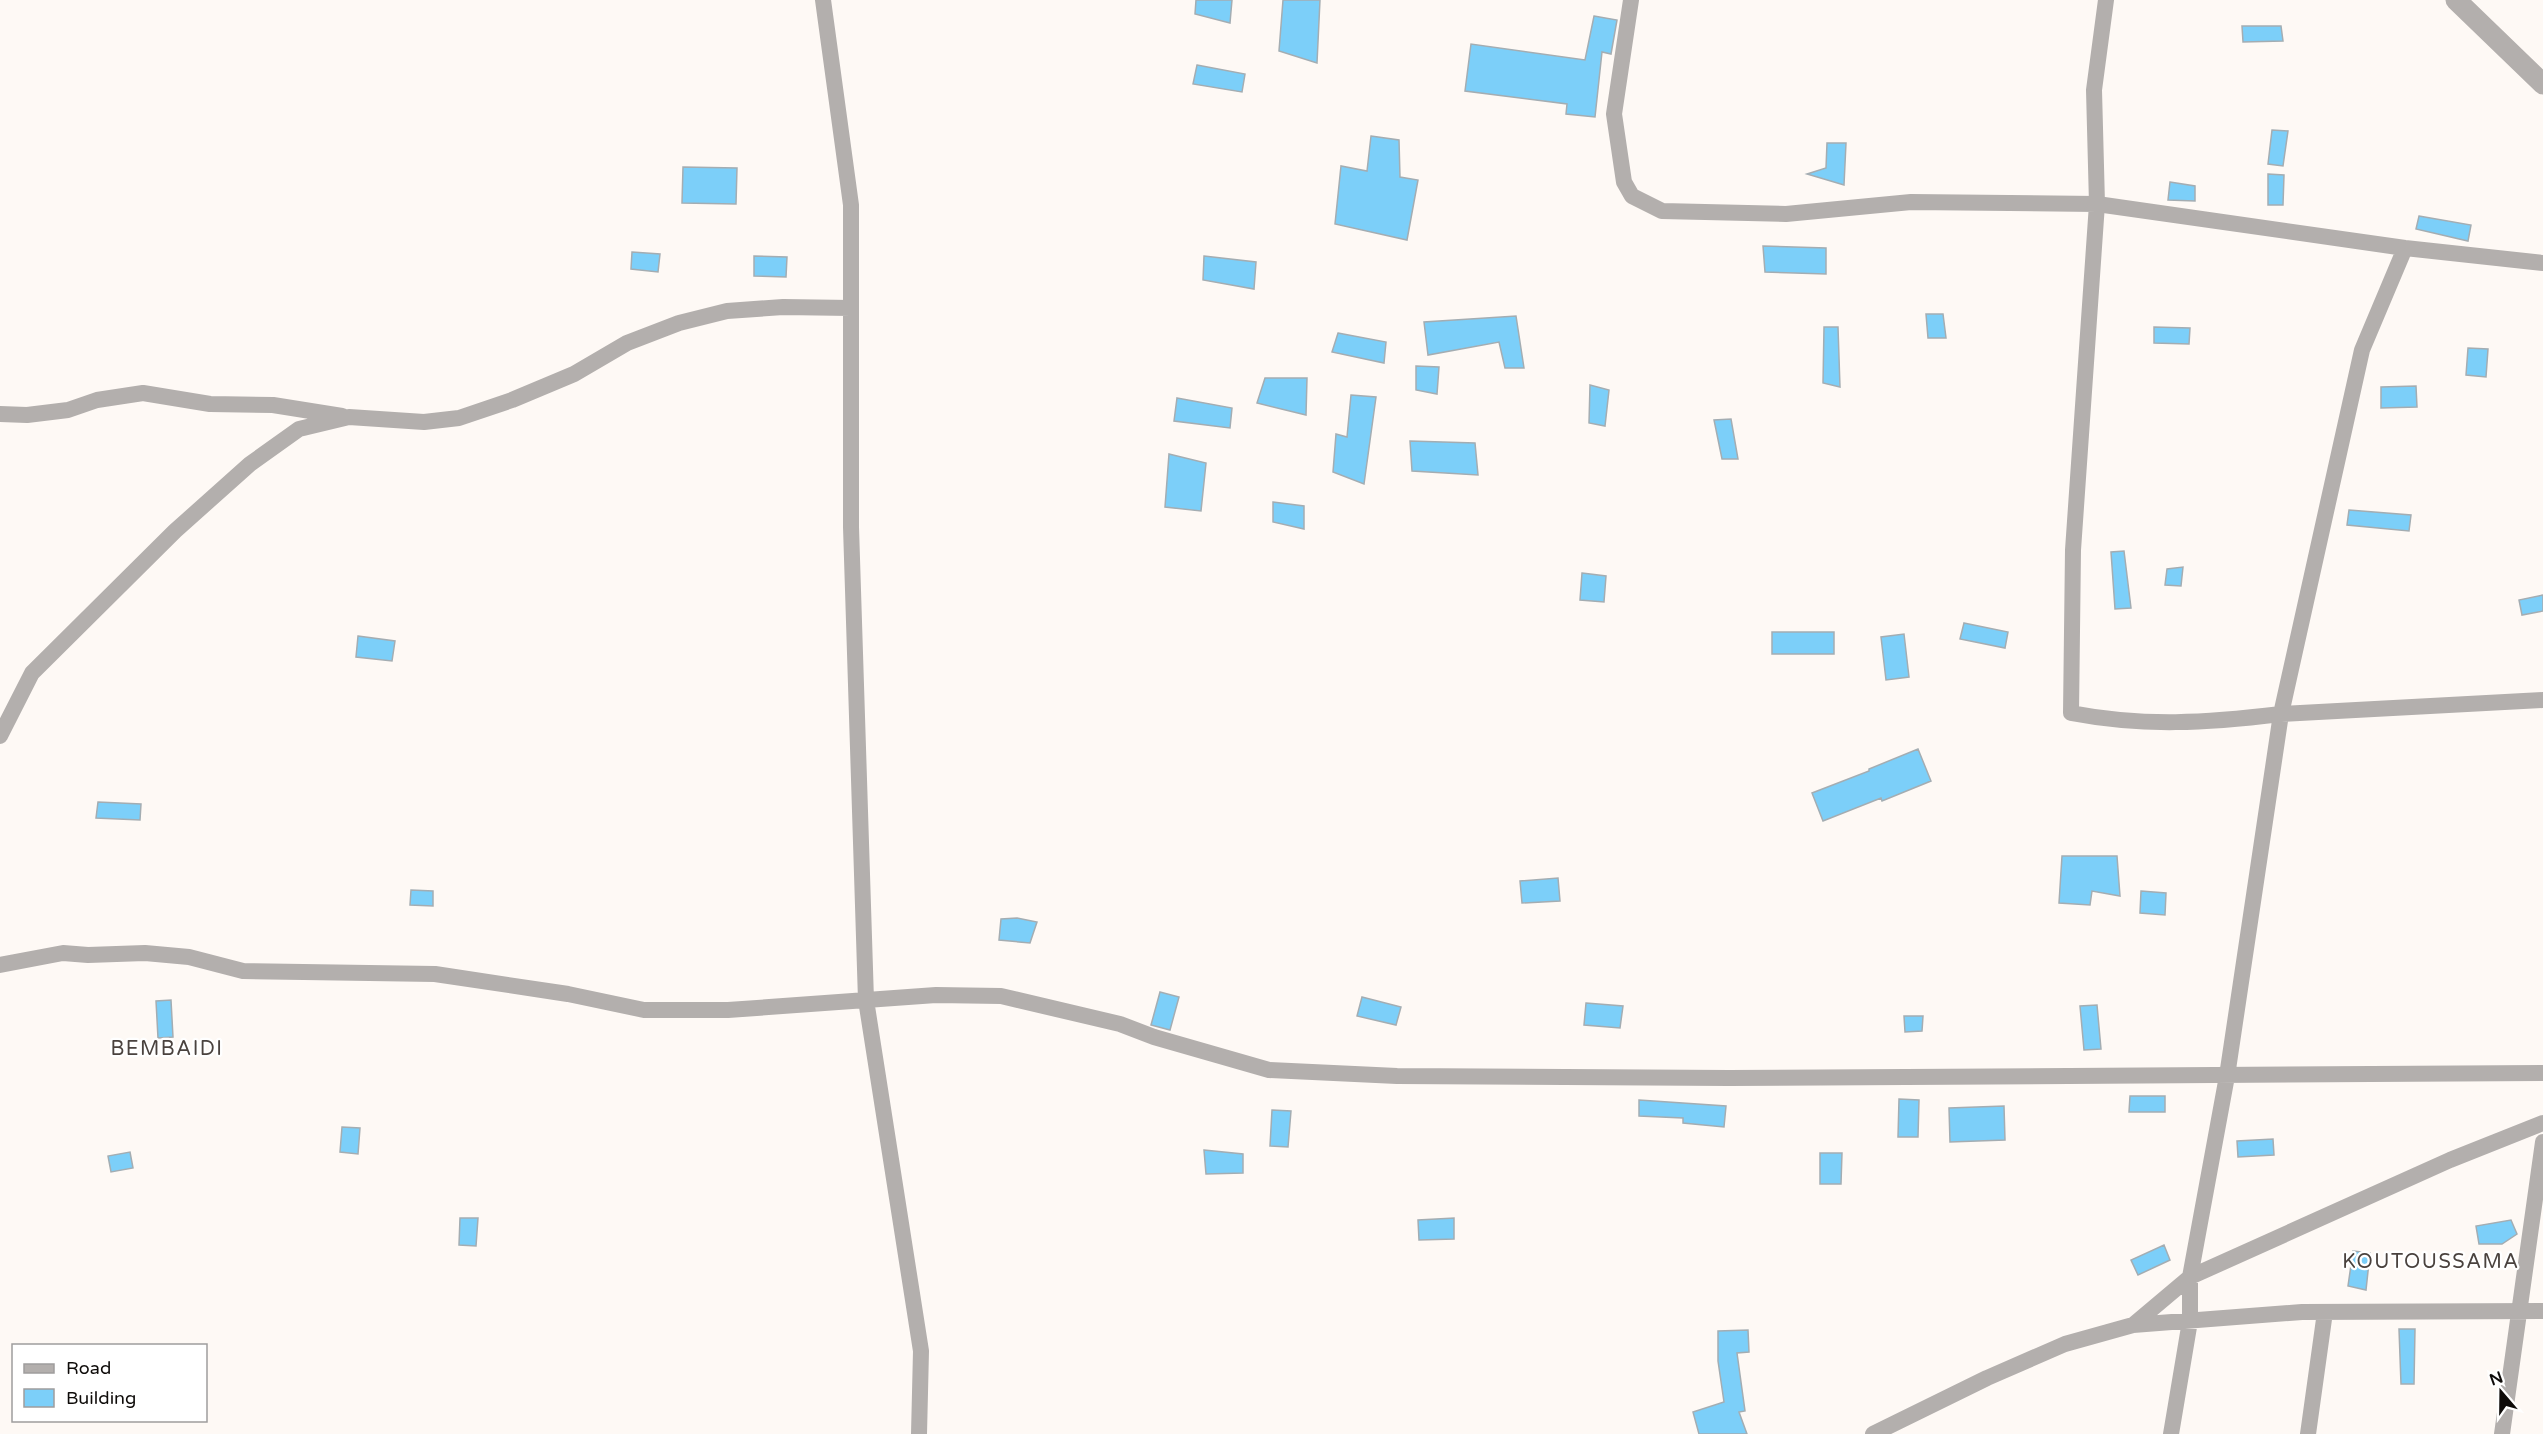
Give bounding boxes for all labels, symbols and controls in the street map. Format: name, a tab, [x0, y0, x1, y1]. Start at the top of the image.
district label: BEMBAIDI	[110, 1037, 224, 1061]
district label: KOUTOUSSAMA	[2342, 1250, 2520, 1274]
legend	[12, 1344, 207, 1422]
text: Road	[66, 1357, 111, 1379]
north arrow	[2471, 1362, 2531, 1422]
text: N	[2487, 1367, 2506, 1390]
text: Building	[66, 1387, 136, 1409]

